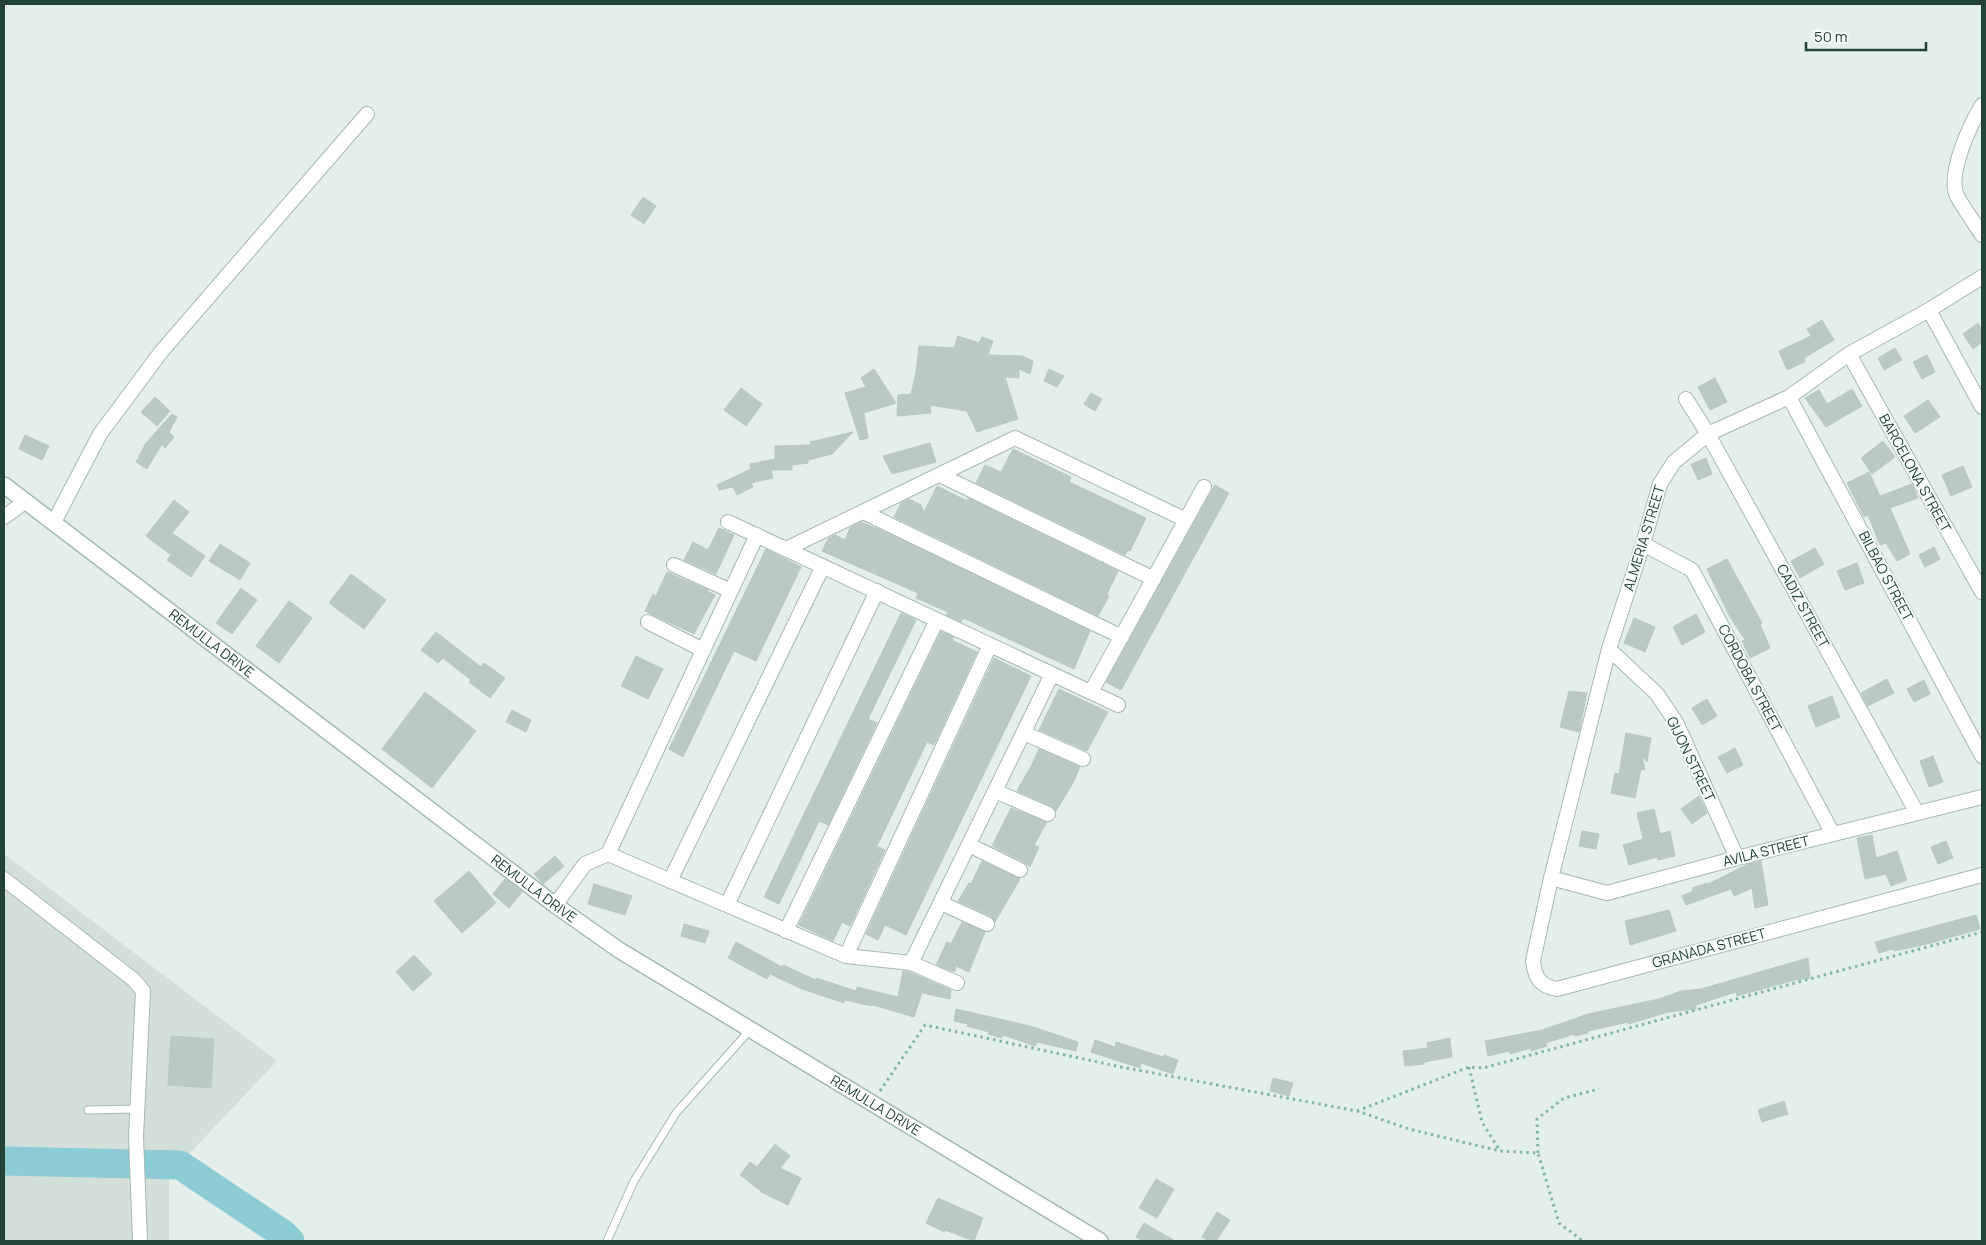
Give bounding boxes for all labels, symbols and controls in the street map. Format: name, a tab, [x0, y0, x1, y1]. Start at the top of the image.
scale bar	[1806, 20, 1926, 52]
text: 50 m	[1814, 26, 1848, 47]
street label: BARCELONA STREET	[1875, 410, 1956, 536]
street label: ALMERIA STREET	[1618, 482, 1669, 593]
street label: BILBAO STREET	[1855, 528, 1918, 625]
street label: CADIZ STREET	[1773, 561, 1835, 652]
street label: REMULLA DRIVE	[165, 604, 258, 681]
street label: CORDOBA STREET	[1714, 621, 1787, 735]
street label: GIJON STREET	[1663, 713, 1720, 805]
street label: AVILA STREET	[1721, 830, 1812, 870]
street label: REMULLA DRIVE	[488, 850, 581, 926]
street label: GRANADA STREET	[1650, 923, 1768, 972]
street label: REMULLA DRIVE	[827, 1070, 925, 1139]

